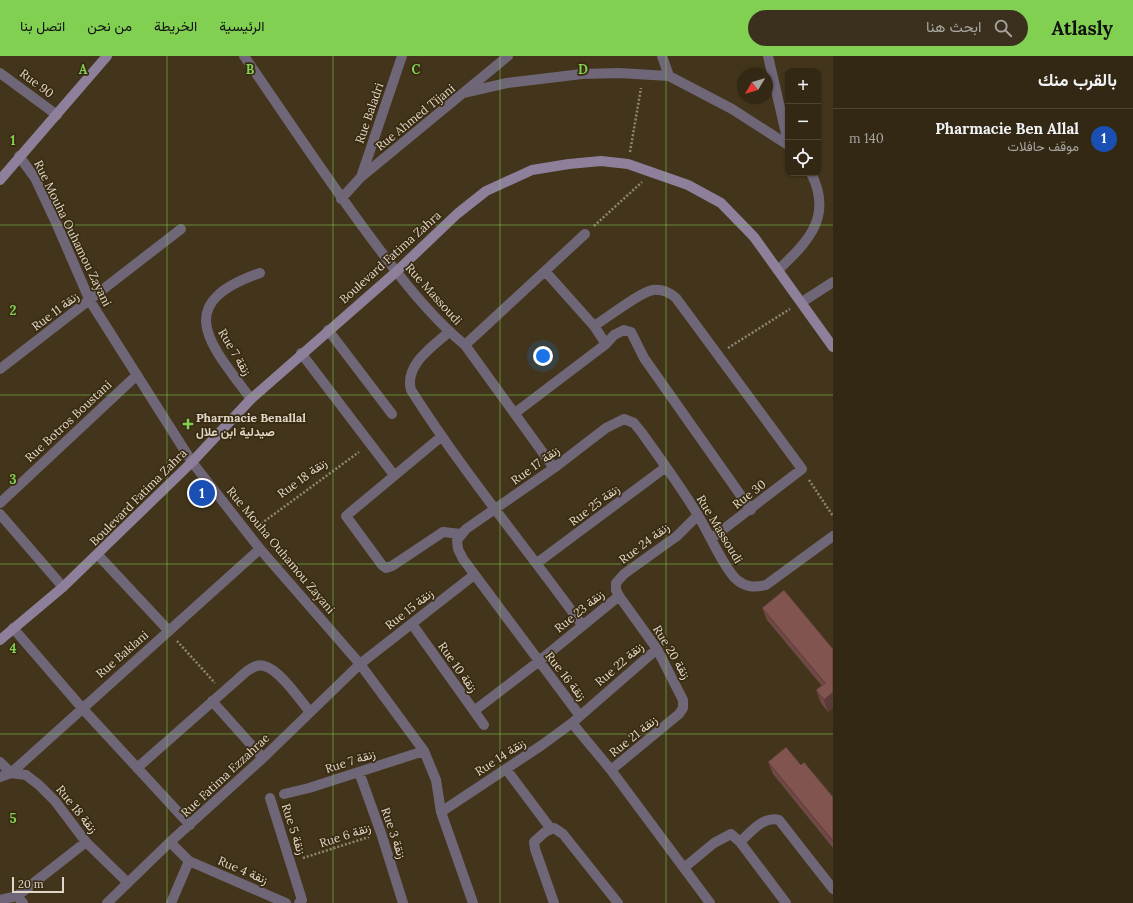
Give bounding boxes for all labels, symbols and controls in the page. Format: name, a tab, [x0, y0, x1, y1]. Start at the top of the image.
search box	[748, 10, 1028, 46]
text: Atlasly	[1052, 16, 1113, 40]
text: اتصل بنا	[20, 17, 65, 35]
text: من نحن	[87, 17, 132, 35]
text: الخريطة	[154, 17, 197, 35]
text: الرئيسية	[219, 17, 265, 35]
text: ابحث هنا	[926, 17, 982, 36]
icon: search	[992, 17, 1014, 39]
text: A	[79, 61, 88, 78]
text: B	[246, 61, 255, 78]
text: C	[412, 61, 421, 78]
text: D	[578, 61, 588, 78]
street label: Rue 90	[17, 65, 57, 101]
north arrow	[737, 68, 773, 104]
map controls	[785, 68, 821, 176]
button: +	[785, 68, 821, 104]
text: بالقرب منك	[1038, 69, 1117, 91]
street label: Rue Ahmed Tijani	[372, 80, 458, 154]
street label: Rue Baladri	[352, 81, 386, 145]
button: −	[785, 104, 821, 140]
text: Pharmacie Ben Allal	[935, 119, 1079, 138]
text: 140 m	[849, 130, 884, 147]
text: 1	[1101, 130, 1107, 147]
text: 1	[10, 132, 16, 149]
text: موقف حافلات	[1008, 138, 1079, 155]
button: locate	[785, 140, 821, 176]
street label: Rue Mouha Ouhamou Zayani	[31, 157, 115, 309]
street label: Boulevard Fatima Zahra	[336, 208, 444, 306]
street label: Rue Massoudi	[403, 260, 465, 328]
street label: Rue 11 زنقة	[28, 288, 82, 334]
text: 2	[10, 302, 17, 319]
street label: Rue 7 زنقة	[214, 326, 255, 379]
your location	[533, 346, 553, 366]
street label: Rue Botros Boustani	[22, 377, 114, 465]
place label: Pharmacie Benallal صيدلية ابن علال	[196, 410, 306, 439]
marker: Pharmacie Benallal صيدلية ابن علال	[183, 419, 193, 429]
street label: Rue 17 زنقة	[508, 442, 563, 488]
street label: Boulevard Fatima Zahra	[86, 445, 190, 549]
street label: Rue 18 زنقة	[274, 455, 330, 502]
text: 3	[9, 471, 17, 488]
street label: Rue 30	[729, 476, 769, 512]
pin: 1	[189, 478, 215, 508]
street label: Rue 25 زنقة	[566, 481, 623, 530]
street label: Rue Mouha Ouhamou Zayani	[224, 484, 338, 616]
street label: Rue Massoudi	[694, 492, 746, 566]
street label: Rue 24 زنقة	[616, 519, 673, 568]
street label: Rue 15 زنقة	[382, 585, 437, 633]
street label: Rue 23 زنقة	[551, 586, 607, 636]
street label: Rue 20 زنقة	[649, 622, 694, 682]
street label: Rue Baklani	[93, 627, 151, 681]
street label: Rue 10 زنقة	[434, 639, 481, 696]
street label: Rue 22 زنقة	[592, 639, 647, 690]
text: 4	[9, 640, 17, 657]
street label: Rue 16 زنقة	[542, 649, 590, 704]
street label: Rue 21 زنقة	[606, 712, 661, 761]
street label: Rue Fatima Ezzahrae	[178, 730, 273, 820]
street label: Rue 14 زنقة	[472, 735, 529, 780]
street label: Rue 7 زنقة	[323, 746, 377, 777]
street label: Rue 18 زنقة	[52, 782, 101, 837]
street label: Rue 5 زنقة	[278, 801, 309, 857]
street label: Rue 3 زنقة	[377, 805, 410, 861]
text: 5	[9, 810, 17, 827]
street label: Rue 6 زنقة	[317, 820, 373, 851]
street label: Rue 4 زنقة	[215, 853, 270, 888]
scale bar	[12, 875, 64, 894]
text: 20 m	[18, 877, 43, 891]

